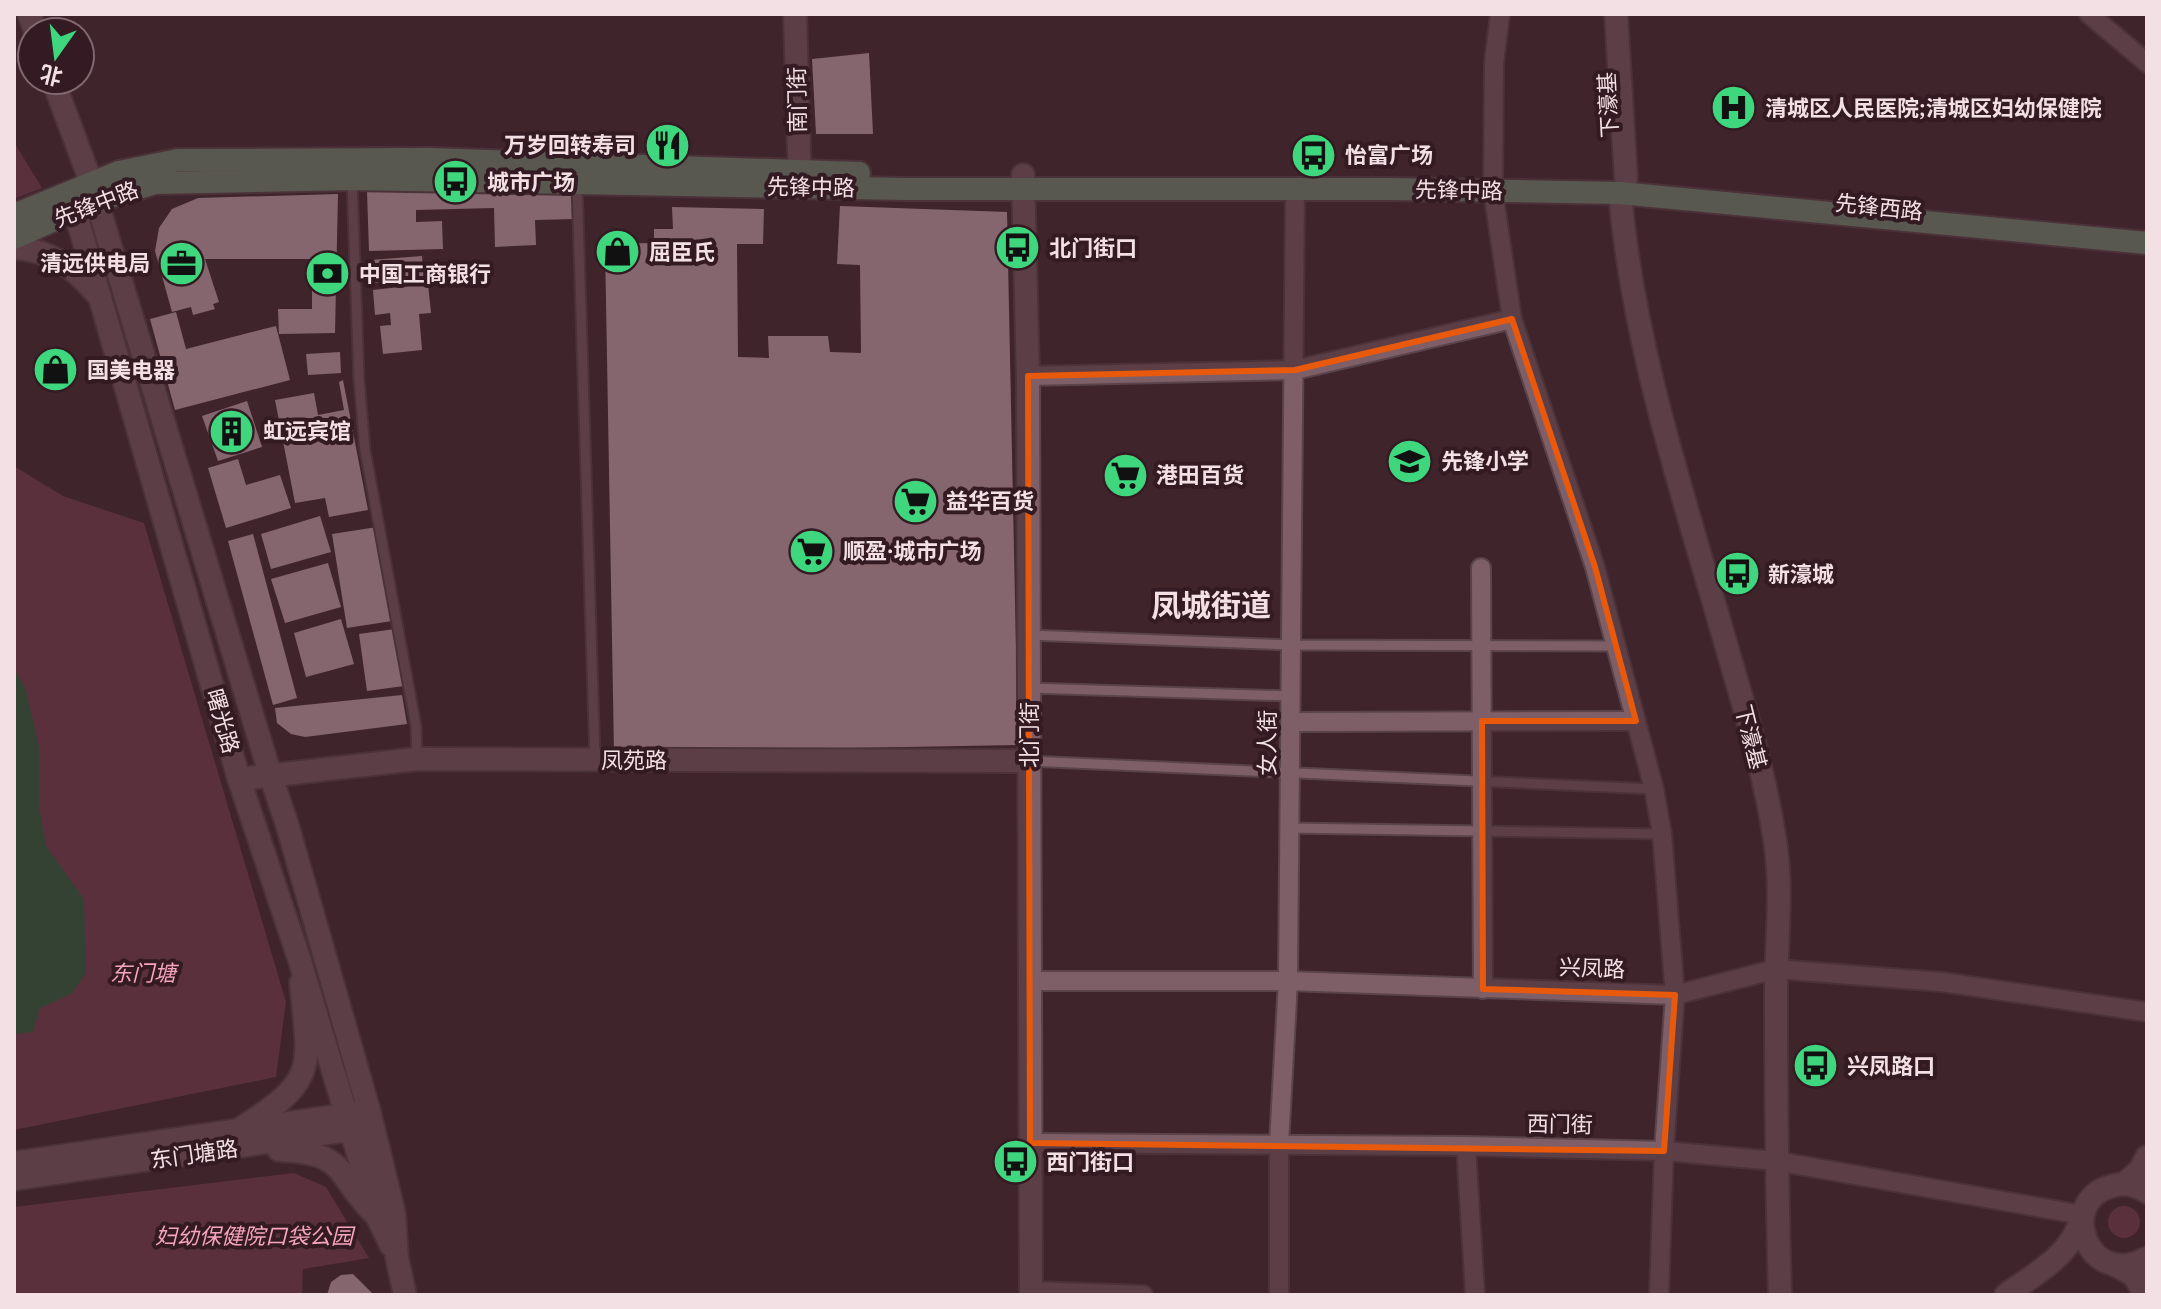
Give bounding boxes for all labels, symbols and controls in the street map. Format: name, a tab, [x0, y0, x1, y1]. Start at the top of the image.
north arrow	[16, 16, 96, 96]
text: 北	[37, 59, 65, 94]
street label: 南门街	[780, 67, 812, 133]
street label: 下濠基	[1590, 71, 1624, 139]
hospital icon: 清城区人民医院;清城区妇幼保健院	[1710, 84, 1758, 132]
place label: 清城区人民医院;清城区妇幼保健院	[1765, 92, 2102, 122]
restaurant icon: 万岁回转寿司	[643, 121, 691, 169]
place label: 万岁回转寿司	[504, 129, 636, 159]
bus stop icon: 怡富广场	[1290, 131, 1338, 179]
place label: 怡富广场	[1345, 139, 1433, 169]
bus stop icon: 城市广场	[432, 158, 480, 206]
place label: 城市广场	[487, 166, 575, 196]
street label: 先锋中路	[767, 170, 855, 202]
street label: 先锋中路	[49, 173, 142, 233]
street label: 先锋中路	[1415, 173, 1503, 205]
street label: 先锋西路	[1834, 186, 1924, 226]
bus stop icon: 北门街口	[994, 224, 1042, 272]
shop icon: 屈臣氏	[594, 228, 642, 276]
place label: 北门街口	[1049, 232, 1137, 262]
place label: 屈臣氏	[649, 236, 715, 266]
office icon: 清远供电局	[157, 239, 205, 287]
place label: 清远供电局	[40, 247, 150, 277]
bank icon: 中国工商银行	[304, 250, 352, 298]
place label: 中国工商银行	[359, 258, 491, 288]
shop icon: 国美电器	[32, 346, 80, 394]
place label: 国美电器	[87, 354, 175, 384]
building icon: 虹远宾馆	[208, 407, 256, 455]
place label: 虹远宾馆	[263, 415, 351, 445]
school or university icon: 先锋小学	[1386, 437, 1434, 485]
place label: 先锋小学	[1441, 445, 1529, 475]
supermarket icon: 港田百货	[1101, 451, 1149, 499]
place label: 港田百货	[1156, 459, 1244, 489]
supermarket icon: 益华百货	[891, 477, 939, 525]
place label: 益华百货	[946, 485, 1034, 515]
supermarket icon: 顺盈·城市广场	[788, 527, 836, 575]
place label: 顺盈·城市广场	[843, 535, 981, 565]
bus stop icon: 新濠城	[1713, 550, 1761, 598]
place label: 新濠城	[1768, 558, 1834, 588]
district label: 凤城街道	[1151, 584, 1271, 625]
street label: 曙光路	[200, 685, 247, 757]
street label: 下濠基	[1729, 701, 1775, 772]
street label: 北门街	[1013, 702, 1043, 768]
street label: 女人街	[1251, 710, 1281, 776]
street label: 凤苑路	[601, 744, 667, 774]
street label: 兴凤路	[1559, 951, 1626, 983]
park label: 东门塘	[110, 957, 180, 987]
bus stop icon: 兴凤路口	[1792, 1042, 1840, 1090]
place label: 兴凤路口	[1847, 1050, 1935, 1080]
street label: 西门街	[1527, 1107, 1593, 1139]
street label: 东门塘路	[148, 1132, 240, 1174]
bus stop icon: 西门街口	[991, 1138, 1039, 1186]
place label: 西门街口	[1046, 1146, 1134, 1176]
park label: 妇幼保健院口袋公园	[155, 1220, 356, 1250]

